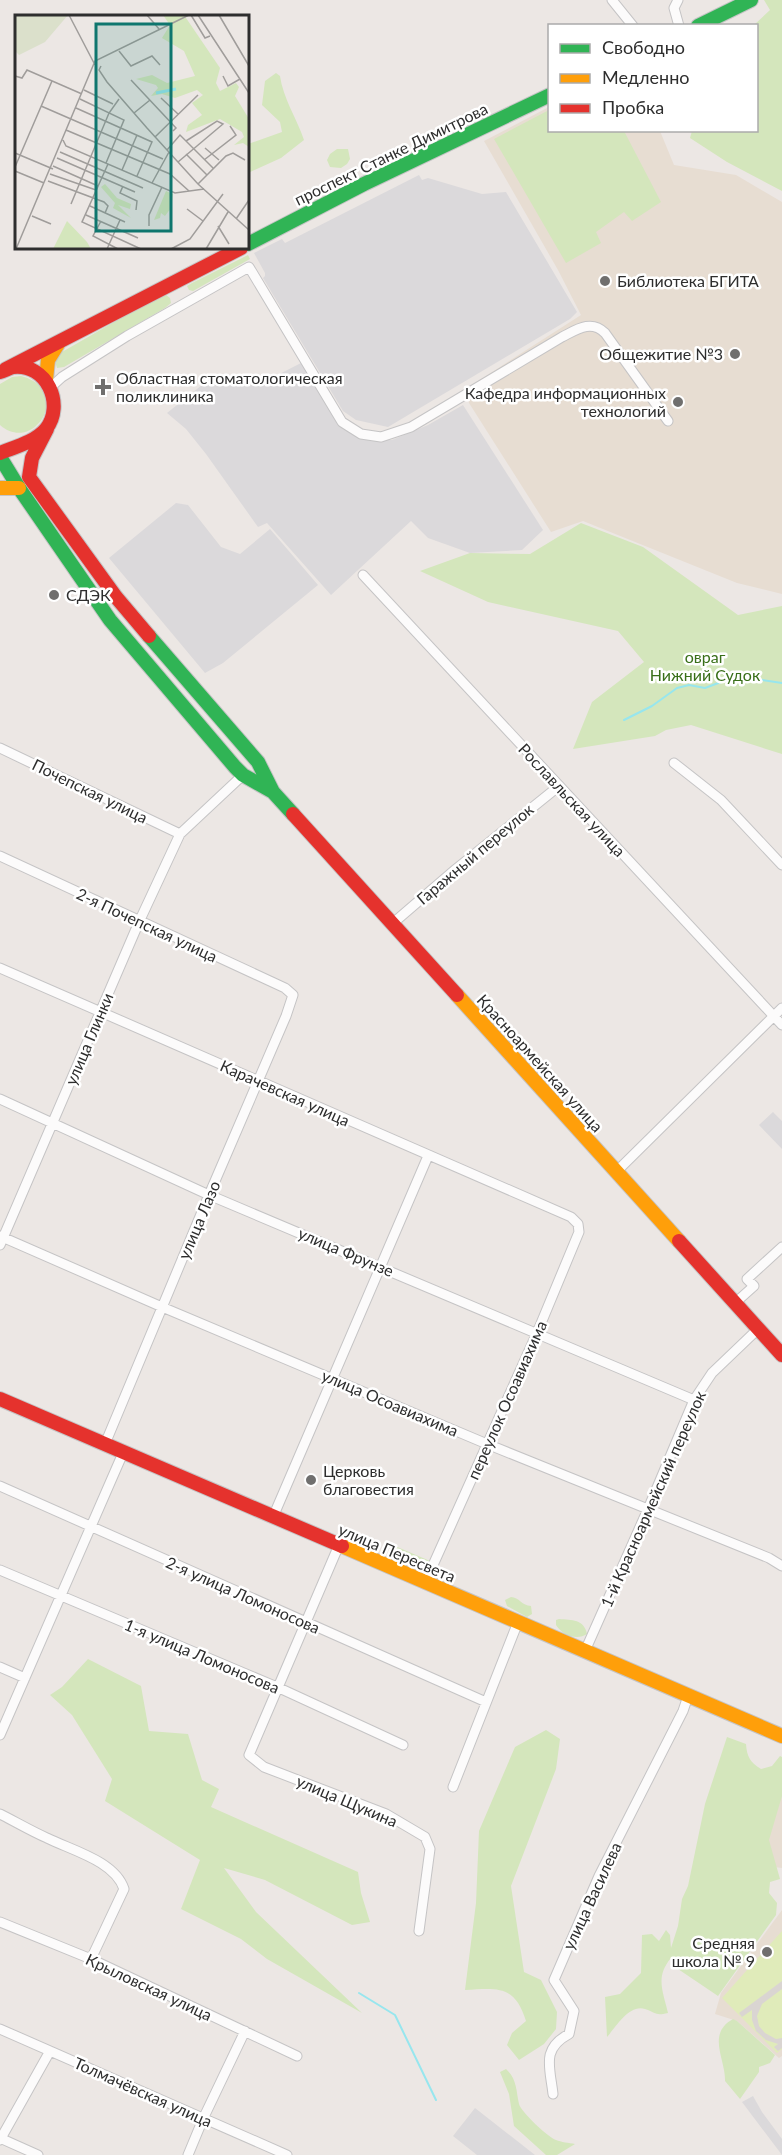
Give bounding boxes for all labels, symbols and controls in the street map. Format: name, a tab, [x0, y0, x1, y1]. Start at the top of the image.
inset map	[15, 15, 249, 249]
legend	[548, 24, 758, 132]
text: Свободно	[602, 36, 685, 58]
text: Медленно	[602, 66, 690, 88]
text: Пробка	[602, 96, 664, 118]
street label: проспект Станке Димитрова	[291, 98, 490, 209]
place label: Библиотека БГИТА	[617, 271, 759, 290]
marker: Библиотека БГИТА	[598, 274, 612, 288]
place label: Общежитие №3	[599, 344, 723, 363]
marker: Общежитие №3	[728, 347, 742, 361]
place label: Областная стоматологическая поликлиника	[116, 368, 343, 405]
marker: Областная стоматологическая поликлиника	[94, 378, 112, 396]
place label: Кафедра информационных технологий	[465, 383, 666, 420]
marker: Кафедра информационных технологий	[671, 395, 685, 409]
place label: СДЭК	[66, 585, 111, 604]
marker: СДЭК	[47, 588, 61, 602]
park label: овраг Нижний Судок	[650, 647, 761, 684]
street label: Рославльская улица	[515, 739, 630, 860]
street label: Почепская улица	[29, 754, 151, 827]
street label: Гаражный переулок	[412, 799, 537, 908]
street label: 2-я Почепская улица	[74, 884, 221, 966]
street label: улица Глинки	[61, 990, 117, 1088]
street label: Красноармейская улица	[474, 990, 607, 1135]
street label: Карачевская улица	[218, 1055, 353, 1130]
street label: улица Лазо	[174, 1178, 224, 1262]
street label: улица Фрунзе	[296, 1223, 397, 1280]
street label: переулок Осоавиахима	[463, 1317, 550, 1482]
street label: улица Осоавиахима	[319, 1365, 461, 1440]
street label: 1-й Красноармейский переулок	[596, 1387, 709, 1610]
place label: Церковь благовестия	[323, 1461, 414, 1498]
marker: Церковь благовестия	[304, 1473, 318, 1487]
street label: улица Пересвета	[336, 1519, 458, 1586]
street label: 2-я улица Ломоносова	[163, 1552, 323, 1637]
street label: 1-я улица Ломоносова	[122, 1614, 282, 1697]
street label: улица Щукина	[294, 1771, 400, 1830]
street label: улица Василева	[558, 1839, 625, 1953]
place label: Средняя школа № 9	[672, 1933, 755, 1970]
marker: Средняя школа № 9	[760, 1945, 774, 1959]
street label: Крыловская улица	[83, 1949, 215, 2024]
street label: Толмачёвская улица	[71, 2053, 215, 2131]

